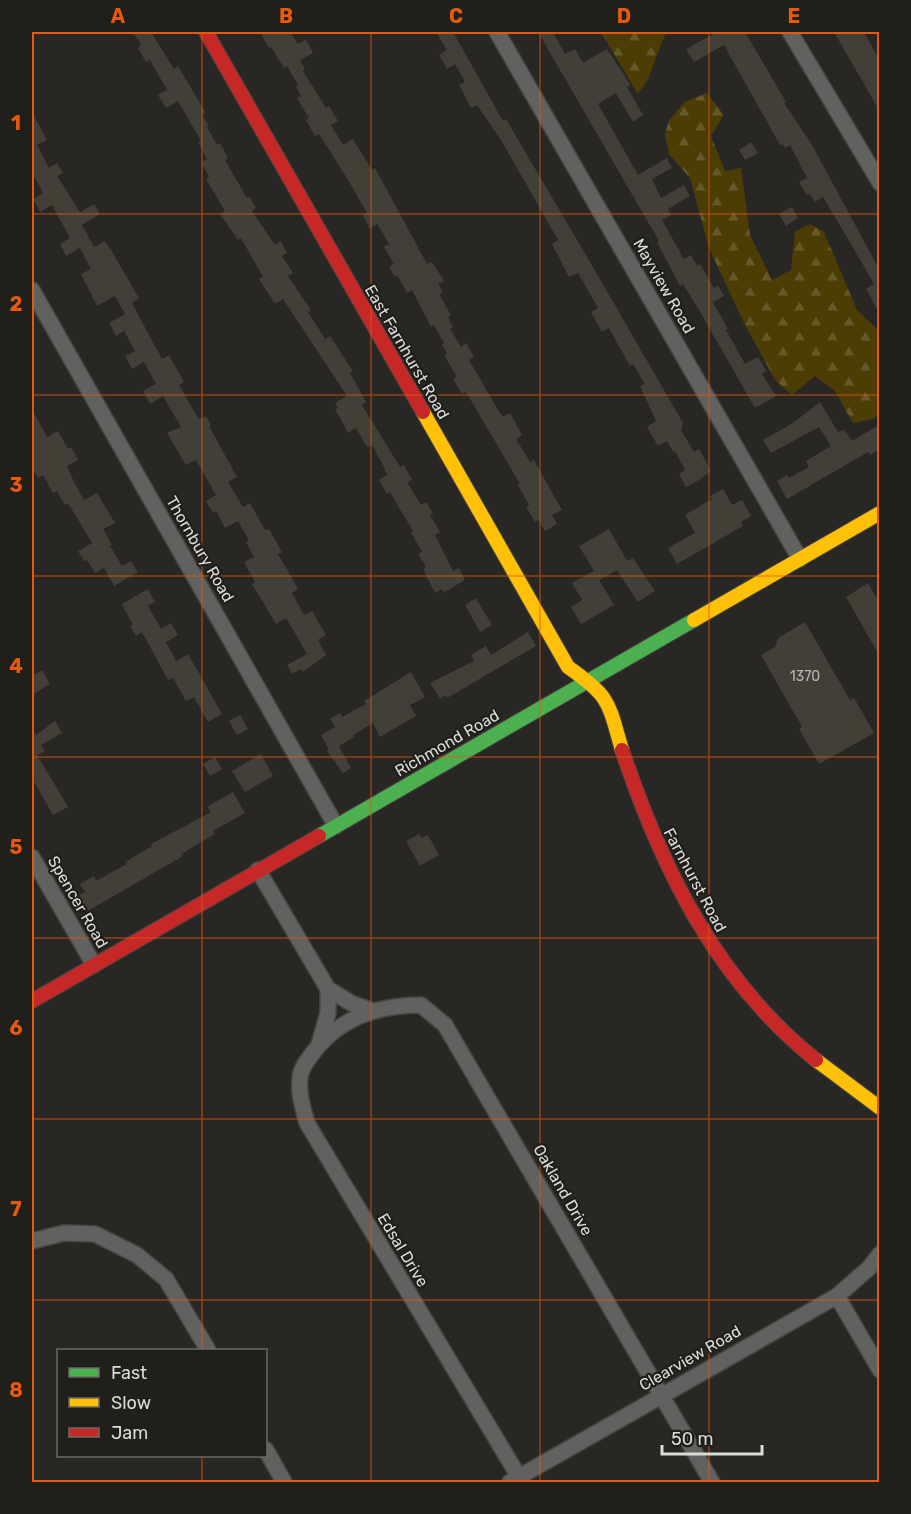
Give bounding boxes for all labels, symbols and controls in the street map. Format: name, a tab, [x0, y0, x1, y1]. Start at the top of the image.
text: A	[111, 4, 126, 28]
text: B	[279, 4, 293, 28]
text: C	[449, 4, 463, 28]
text: D	[617, 4, 631, 28]
text: E	[788, 4, 800, 28]
text: 1	[11, 111, 21, 135]
street label: Mayview Road	[629, 235, 699, 337]
street label: East Farnhurst Road	[361, 281, 453, 423]
text: 2	[10, 292, 23, 316]
text: 3	[9, 473, 23, 497]
street label: Thornbury Road	[162, 493, 238, 605]
text: 4	[9, 654, 23, 678]
house number: 1370	[790, 668, 820, 685]
street label: Richmond Road	[391, 705, 503, 781]
street label: Farnhurst Road	[660, 825, 730, 935]
text: 5	[10, 835, 23, 859]
street label: Spencer Road	[44, 852, 112, 952]
text: 6	[9, 1016, 23, 1040]
street label: Oakland Drive	[529, 1141, 597, 1239]
text: 7	[10, 1197, 22, 1221]
street label: Edsal Drive	[374, 1210, 432, 1290]
street label: Clearview Road	[636, 1321, 744, 1395]
legend	[57, 1349, 267, 1457]
text: Fast	[111, 1362, 147, 1384]
text: 8	[9, 1378, 23, 1402]
text: Slow	[111, 1392, 151, 1414]
scale bar	[662, 1418, 762, 1456]
text: Jam	[111, 1422, 148, 1444]
text: 50 m	[671, 1428, 714, 1450]

